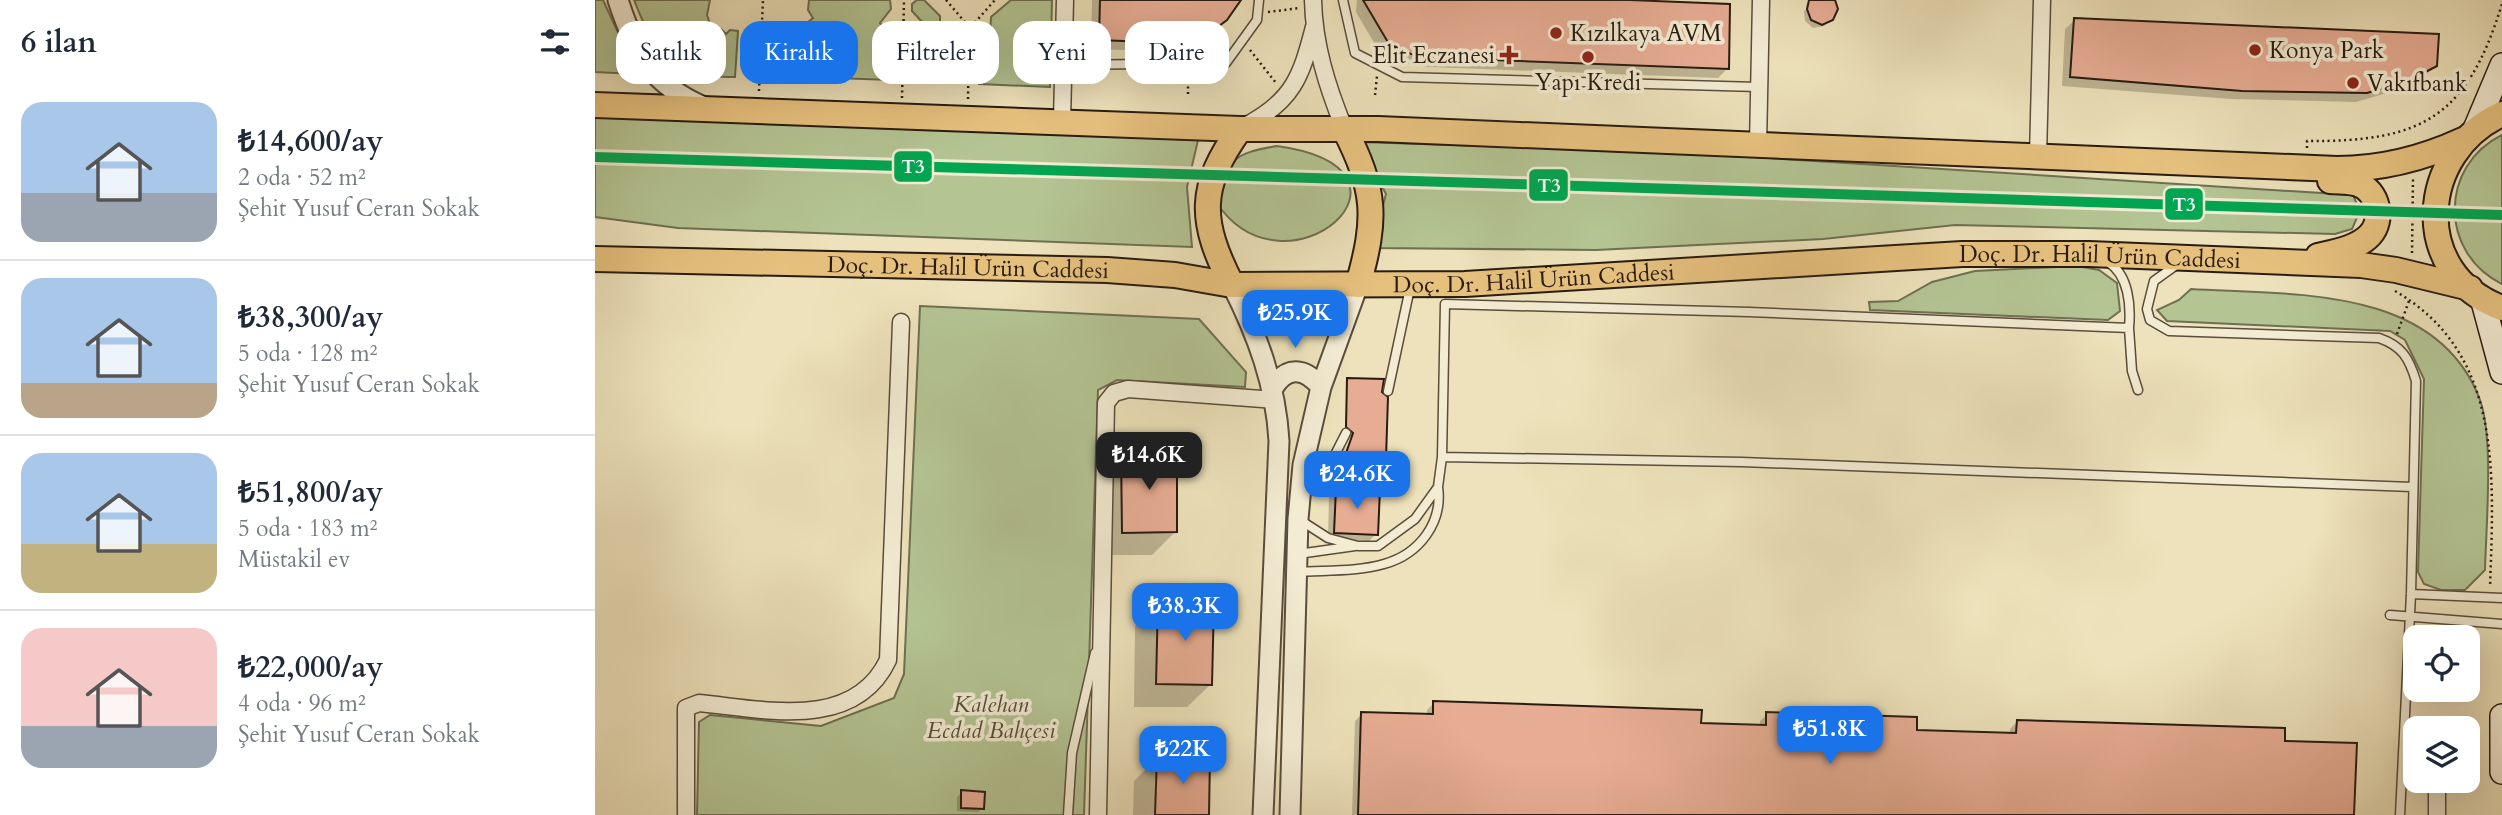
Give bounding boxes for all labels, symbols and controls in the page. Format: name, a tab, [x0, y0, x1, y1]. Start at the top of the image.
place label: Kızılkaya AVM	[1570, 18, 1722, 49]
chip: Satılık	[616, 21, 726, 84]
chip: Kiralık	[740, 21, 858, 84]
chip: Filtreler	[872, 21, 999, 84]
chip: Yeni	[1013, 21, 1111, 84]
chip: Daire	[1125, 21, 1229, 84]
text: 6 ilan	[21, 22, 97, 63]
icon: filters	[536, 23, 574, 61]
marker: Kızılkaya AVM	[1548, 25, 1564, 41]
place label: Konya Park	[2269, 35, 2385, 66]
place label: Elit Eczanesi	[1372, 40, 1495, 71]
marker: Konya Park	[2247, 42, 2263, 58]
marker: Elit Eczanesi	[1501, 47, 1517, 63]
marker: Yapı Kredi	[1580, 49, 1596, 65]
place label: Yapı Kredi	[1535, 67, 1641, 98]
place label: Vakıfbank	[2367, 68, 2468, 99]
marker: Vakıfbank	[2345, 75, 2361, 91]
text: ₺14,600/ay	[238, 121, 383, 162]
icon: home	[77, 130, 161, 214]
line badge: T3	[893, 150, 933, 183]
text: T3	[901, 154, 925, 180]
text: 2 oda · 52 m²	[238, 162, 366, 193]
line badge: T3	[1528, 168, 1569, 202]
text: T3	[1537, 173, 1561, 199]
line badge: T3	[2164, 187, 2204, 221]
text: T3	[2172, 192, 2196, 218]
text: Şehit Yusuf Ceran Sokak	[238, 193, 480, 224]
street label: Doç. Dr. Halil Ürün Caddesi	[1959, 238, 2241, 276]
street label: Doç. Dr. Halil Ürün Caddesi	[827, 248, 1109, 286]
street label: Doç. Dr. Halil Ürün Caddesi	[1393, 256, 1675, 300]
pin: ₺25.9K	[1238, 290, 1352, 350]
text: ₺38,300/ay	[238, 297, 383, 338]
text: ₺25.9K	[1258, 297, 1332, 328]
icon: home	[77, 306, 161, 390]
text: 5 oda · 128 m²	[238, 338, 377, 369]
text: Şehit Yusuf Ceran Sokak	[238, 369, 480, 400]
pin: ₺14.6K	[1092, 433, 1206, 492]
text: ₺14.6K	[1112, 439, 1186, 470]
pin: ₺24.6K	[1300, 452, 1414, 511]
text: ₺24.6K	[1320, 458, 1394, 489]
text: ₺51,800/ay	[238, 472, 383, 513]
icon: home	[77, 481, 161, 565]
text: 5 oda · 183 m²	[238, 513, 377, 544]
text: Müstakil ev	[238, 544, 350, 575]
pin: ₺38.3K	[1128, 584, 1242, 643]
text: ₺38.3K	[1148, 590, 1222, 621]
map controls	[2403, 625, 2480, 793]
button: locate	[2403, 625, 2480, 702]
text: ₺22,000/ay	[238, 647, 383, 688]
icon: home	[77, 656, 161, 740]
text: 4 oda · 96 m²	[238, 688, 366, 719]
park label: Kalehan Ecdad Bahçesi	[927, 689, 1056, 746]
pin: ₺51.8K	[1773, 706, 1887, 766]
text: ₺51.8K	[1793, 713, 1867, 744]
button: layers	[2403, 716, 2480, 793]
text: Şehit Yusuf Ceran Sokak	[238, 719, 480, 750]
pin: ₺22K	[1142, 726, 1224, 786]
text: ₺22K	[1155, 733, 1211, 764]

